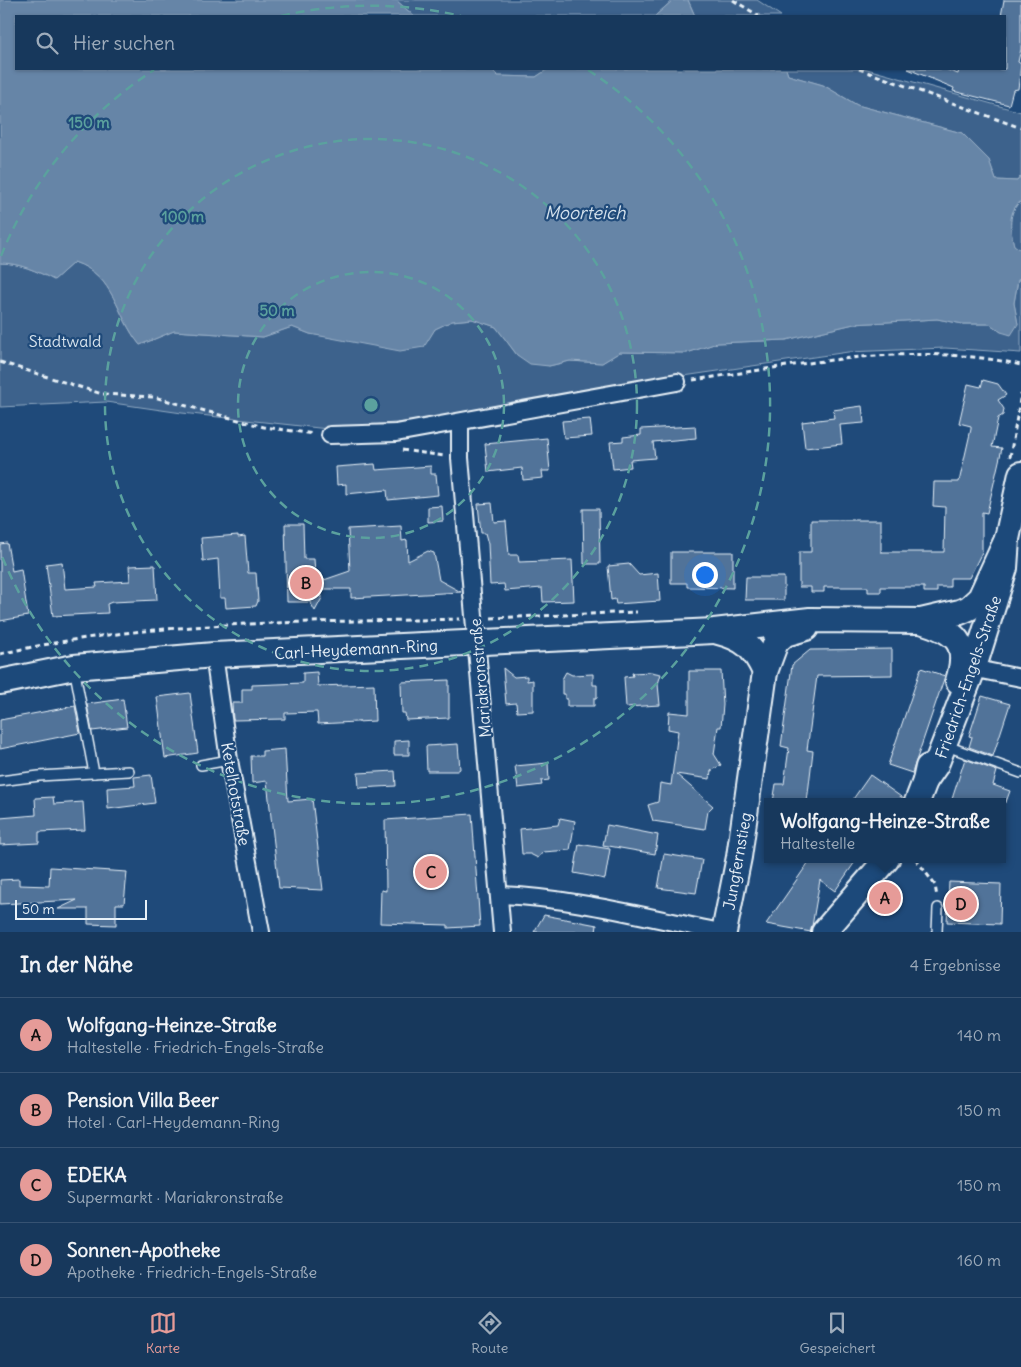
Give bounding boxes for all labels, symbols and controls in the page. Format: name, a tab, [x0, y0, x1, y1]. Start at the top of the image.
search box	[15, 15, 1006, 70]
icon: search	[33, 29, 61, 57]
text: Hier suchen	[73, 31, 175, 55]
text: 150 m	[68, 113, 110, 132]
water label: Moorteich	[544, 201, 626, 224]
text: 100 m	[162, 207, 204, 226]
text: 50 m	[259, 301, 295, 320]
park label: Stadtwald	[29, 331, 101, 351]
centre of rings	[362, 396, 380, 414]
your location	[692, 562, 718, 588]
pin: B	[290, 564, 322, 602]
street label: Friedrich-Engels-Straße	[931, 593, 1005, 761]
street label: Mariakronstraße	[465, 618, 495, 738]
street label: Carl-Heydemann-Ring	[274, 635, 438, 663]
street label: Ketelhotstraße	[217, 741, 255, 847]
popup	[764, 798, 1006, 863]
text: Wolfgang-Heinze-Straße	[780, 809, 990, 833]
street label: Jungfernstieg	[719, 811, 755, 911]
text: Haltestelle	[780, 833, 855, 853]
pin: C	[415, 853, 447, 891]
pin: A	[869, 879, 901, 917]
pin: D	[945, 885, 977, 923]
scale bar	[15, 897, 148, 920]
text: 50 m	[22, 900, 55, 918]
text: In der Nähe	[20, 951, 133, 978]
text: 4 Ergebnisse	[910, 955, 1001, 975]
text: Wolfgang-Heinze-Straße	[67, 1013, 277, 1037]
text: A	[31, 1025, 41, 1045]
text: 140 m	[957, 1025, 1001, 1045]
text: Haltestelle · Friedrich-Engels-Straße	[67, 1037, 324, 1057]
text: Pension Villa Beer	[67, 1088, 219, 1112]
text: B	[31, 1100, 41, 1120]
text: 150 m	[957, 1100, 1001, 1120]
text: Hotel · Carl-Heydemann-Ring	[67, 1112, 280, 1132]
text: EDEKA	[67, 1163, 127, 1187]
text: C	[31, 1175, 41, 1195]
text: 150 m	[957, 1175, 1001, 1195]
text: Supermarkt · Mariakronstraße	[67, 1187, 283, 1207]
text: Sonnen-Apotheke	[67, 1238, 220, 1262]
text: D	[30, 1250, 42, 1270]
text: 160 m	[957, 1250, 1001, 1270]
text: Apotheke · Friedrich-Engels-Straße	[67, 1262, 317, 1282]
tab: Karte	[146, 1309, 180, 1357]
tab: Route	[471, 1309, 508, 1357]
tab: Gespeichert	[799, 1309, 875, 1357]

